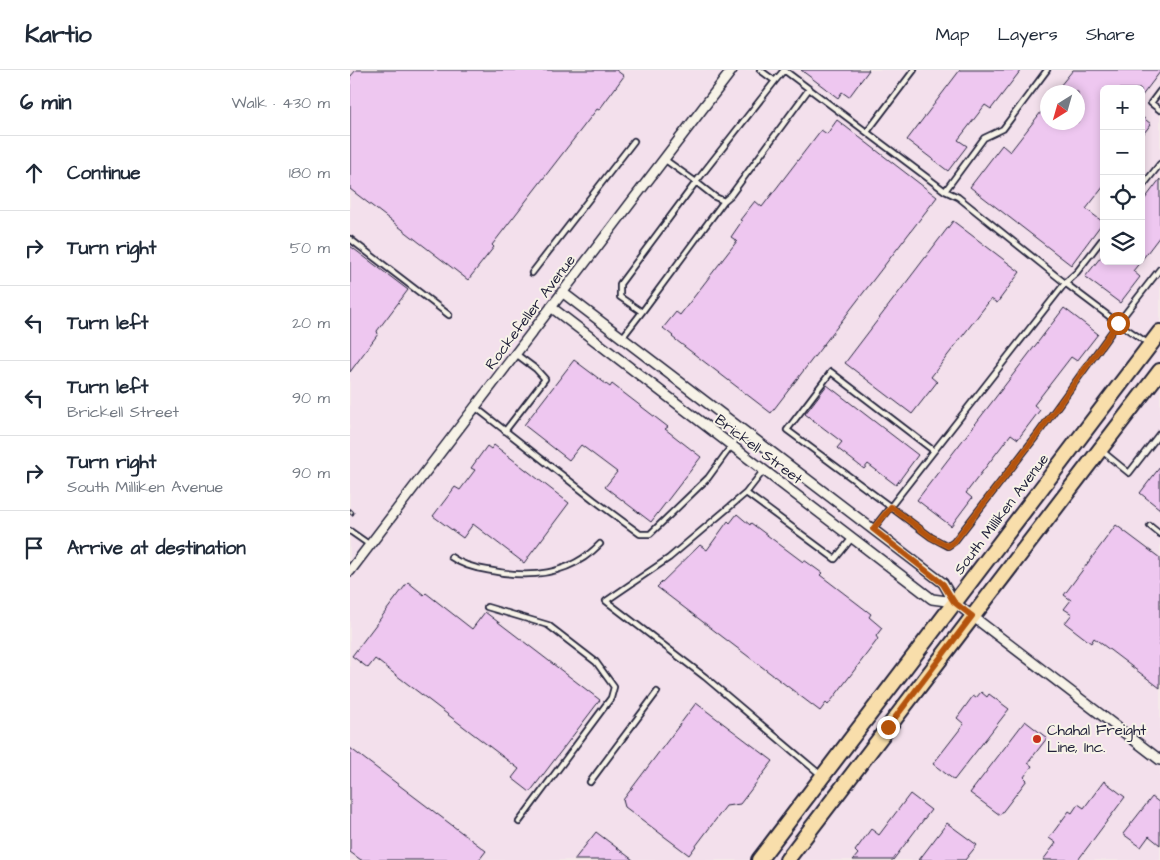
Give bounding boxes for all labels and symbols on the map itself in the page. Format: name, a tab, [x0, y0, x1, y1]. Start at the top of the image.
north arrow	[1040, 85, 1085, 130]
street label: Rockefeller Avenue	[480, 251, 581, 374]
route start	[1107, 312, 1130, 335]
street label: Brickell Street	[710, 409, 807, 489]
street label: South Milliken Avenue	[949, 450, 1054, 579]
route end	[877, 716, 900, 739]
place label: Chahal Freight Line, Inc.	[1047, 720, 1146, 758]
marker: Chahal Freight Line, Inc.	[1031, 733, 1043, 745]

